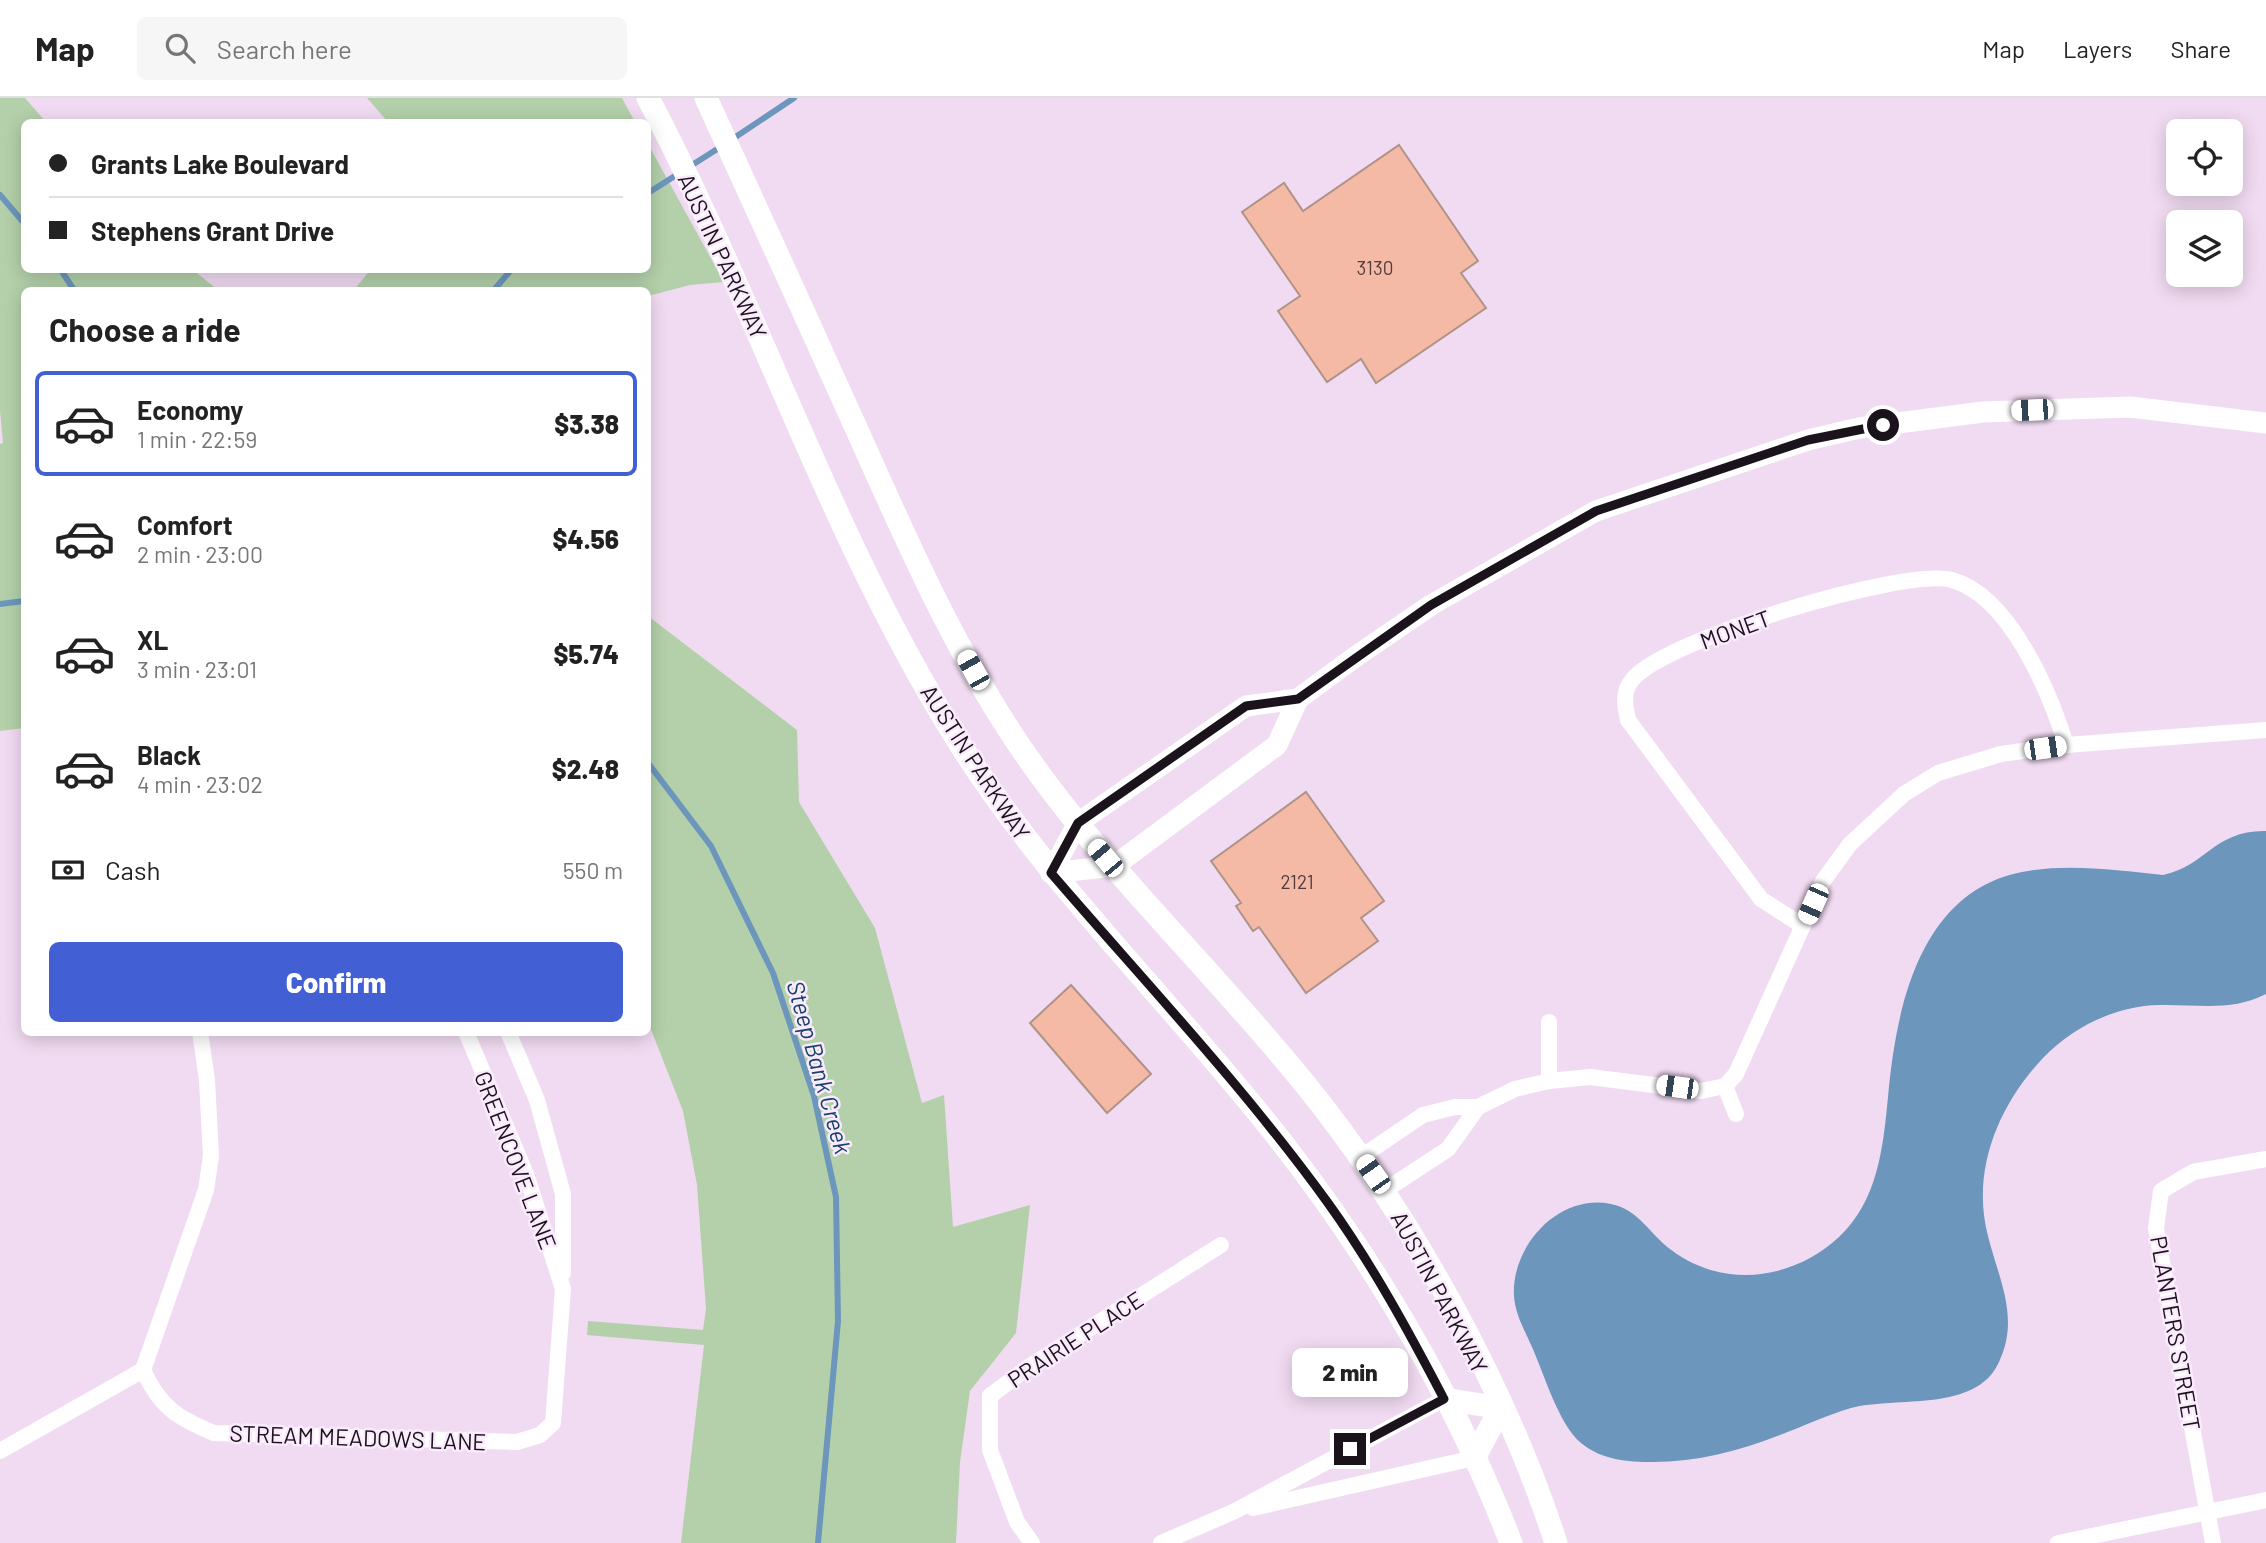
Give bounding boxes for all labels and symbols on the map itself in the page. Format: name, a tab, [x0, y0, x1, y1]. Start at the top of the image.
street label: AUSTIN PARKWAY	[672, 169, 774, 343]
house number: 3130	[1357, 256, 1393, 279]
car	[2011, 399, 2054, 421]
route start	[1867, 409, 1899, 441]
street label: MONET	[1696, 603, 1774, 655]
car	[954, 647, 993, 693]
street label: AUSTIN PARKWAY	[915, 679, 1037, 845]
car	[2023, 735, 2068, 761]
car	[1084, 835, 1127, 881]
house number: 2121	[1280, 870, 1314, 893]
car	[1795, 881, 1832, 927]
water label: Steep Bank Creek	[781, 977, 859, 1157]
street label: GREENCOVE LANE	[469, 1067, 563, 1253]
car	[1655, 1074, 1700, 1100]
car	[1353, 1151, 1394, 1197]
street label: AUSTIN PARKWAY	[1386, 1206, 1494, 1378]
street label: PLANTERS STREET	[2145, 1233, 2207, 1433]
street label: PRAIRIE PLACE	[1002, 1285, 1148, 1393]
callout: 2 min	[1292, 1348, 1408, 1396]
street label: STREAM MEADOWS LANE	[229, 1419, 487, 1455]
route end	[1334, 1433, 1366, 1465]

